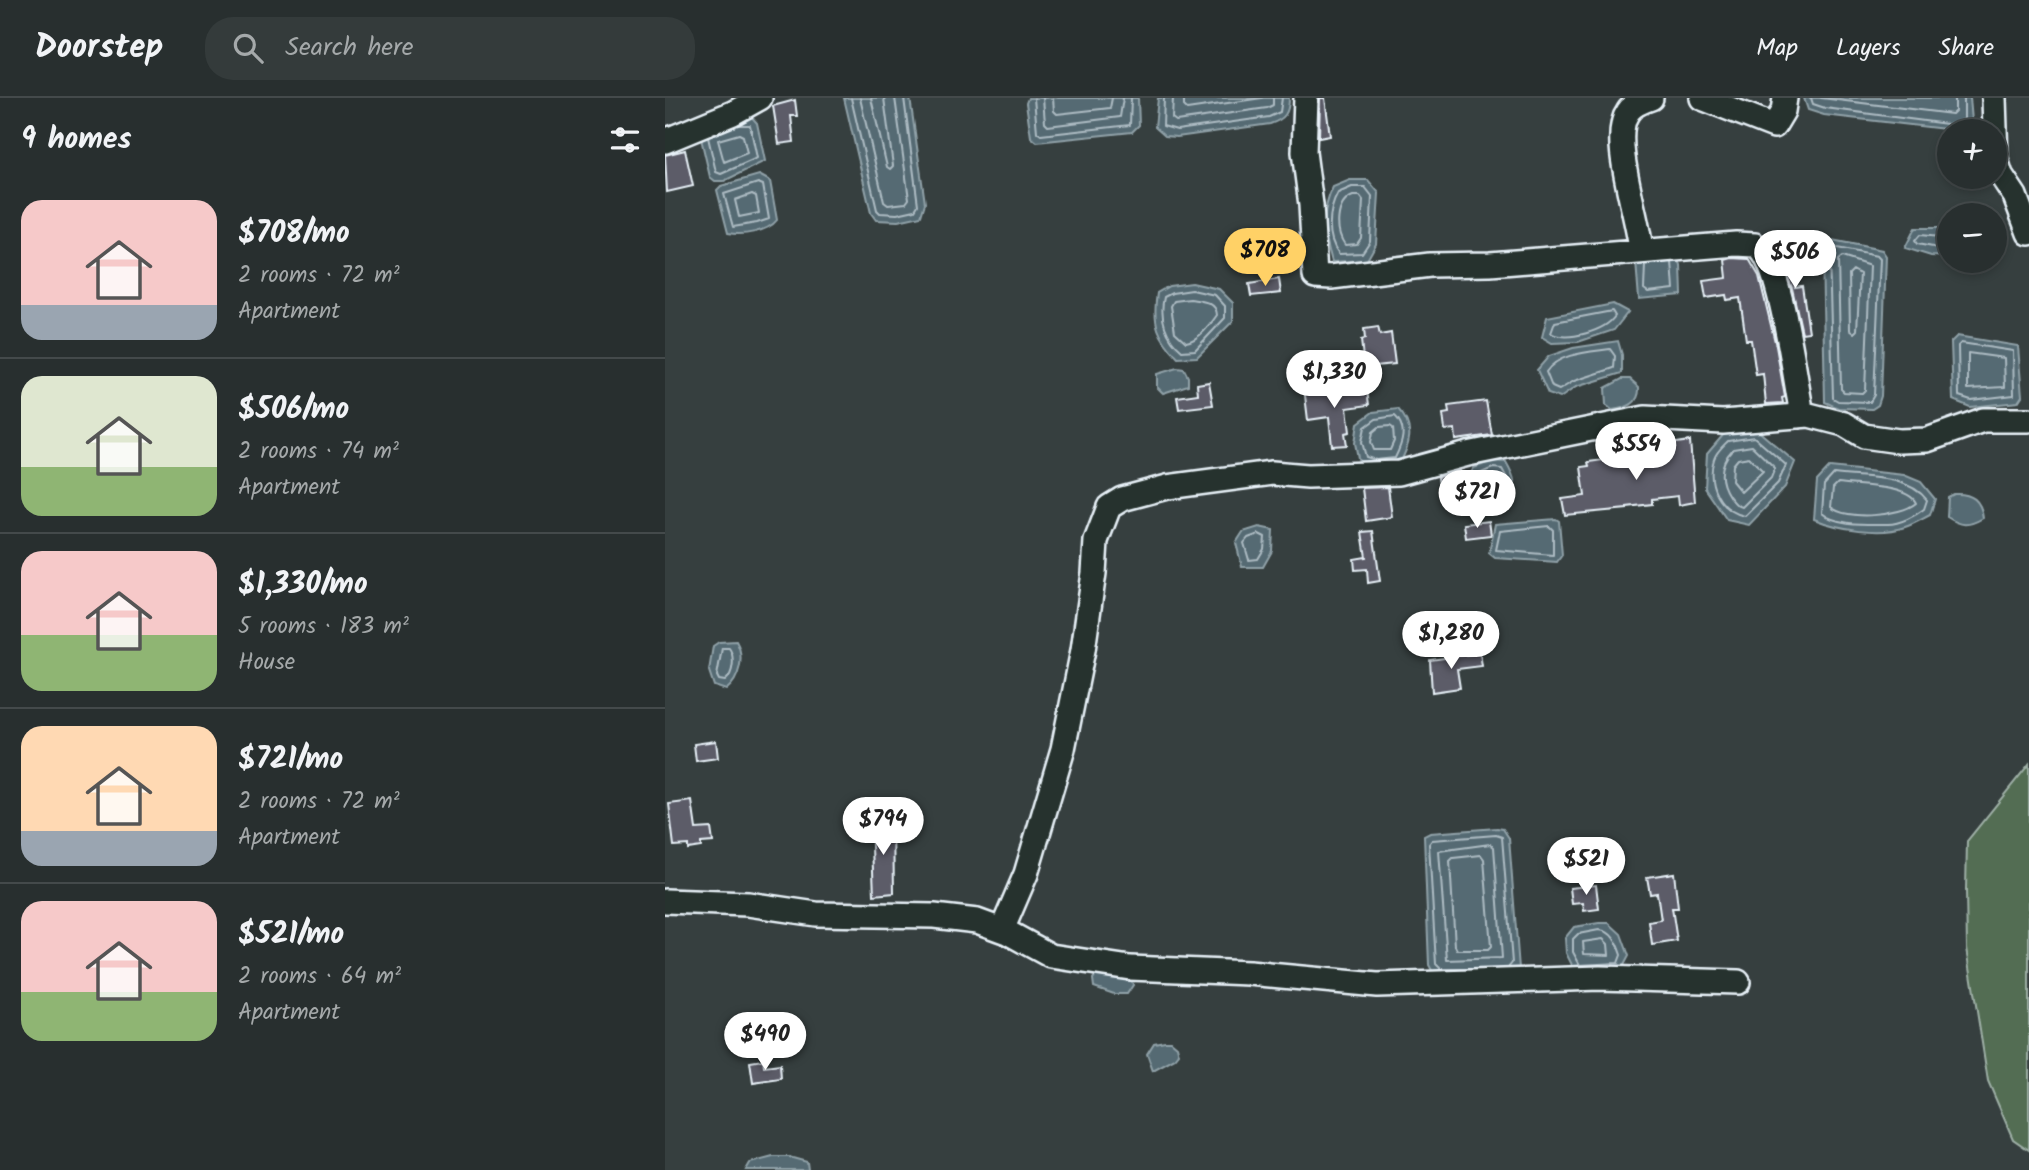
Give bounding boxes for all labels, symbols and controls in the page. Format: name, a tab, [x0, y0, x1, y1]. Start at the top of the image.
search box	[205, 17, 695, 80]
text: Doorstep	[35, 22, 163, 75]
text: Search here	[285, 27, 413, 69]
icon: search	[229, 29, 267, 67]
text: Map	[1756, 29, 1798, 68]
text: Layers	[1836, 29, 1900, 68]
text: Share	[1938, 29, 1994, 68]
text: 9 homes	[21, 116, 132, 164]
map controls	[1937, 119, 2007, 273]
button: +	[1937, 119, 2007, 189]
icon: filters	[606, 121, 644, 159]
button: −	[1937, 203, 2007, 273]
text: $708/mo	[238, 210, 350, 258]
icon: home	[77, 228, 161, 312]
pin: $708	[1224, 228, 1306, 288]
pin: $506	[1754, 230, 1836, 290]
text: $708	[1240, 233, 1290, 269]
text: $506	[1770, 235, 1820, 271]
text: 2 rooms · 72 m²	[238, 258, 400, 294]
text: Apartment	[238, 294, 340, 330]
pin: $1,330	[1277, 350, 1391, 410]
text: $1,330	[1302, 355, 1366, 391]
text: $506/mo	[238, 386, 349, 434]
icon: home	[77, 404, 161, 488]
pin: $554	[1595, 422, 1677, 482]
text: $554	[1611, 427, 1661, 463]
text: 2 rooms · 74 m²	[238, 434, 399, 470]
text: Apartment	[238, 470, 340, 506]
pin: $721	[1436, 470, 1518, 530]
text: $721	[1455, 475, 1499, 511]
text: $1,330/mo	[238, 561, 368, 609]
icon: home	[77, 579, 161, 663]
text: 5 rooms · 183 m²	[238, 609, 409, 645]
pin: $1,280	[1394, 612, 1508, 671]
text: $1,280	[1418, 616, 1484, 652]
text: House	[238, 645, 295, 681]
text: $721/mo	[238, 736, 343, 784]
icon: home	[77, 754, 161, 838]
text: 2 rooms · 72 m²	[238, 784, 400, 820]
pin: $794	[842, 798, 924, 857]
text: $794	[859, 802, 907, 838]
text: Apartment	[238, 820, 340, 856]
pin: $521	[1545, 838, 1627, 897]
text: $521	[1563, 842, 1609, 878]
text: $521/mo	[238, 911, 344, 959]
icon: home	[77, 929, 161, 1013]
text: 2 rooms · 64 m²	[238, 959, 401, 995]
text: Apartment	[238, 995, 340, 1031]
pin: $490	[724, 1012, 806, 1072]
text: $490	[740, 1017, 790, 1053]

